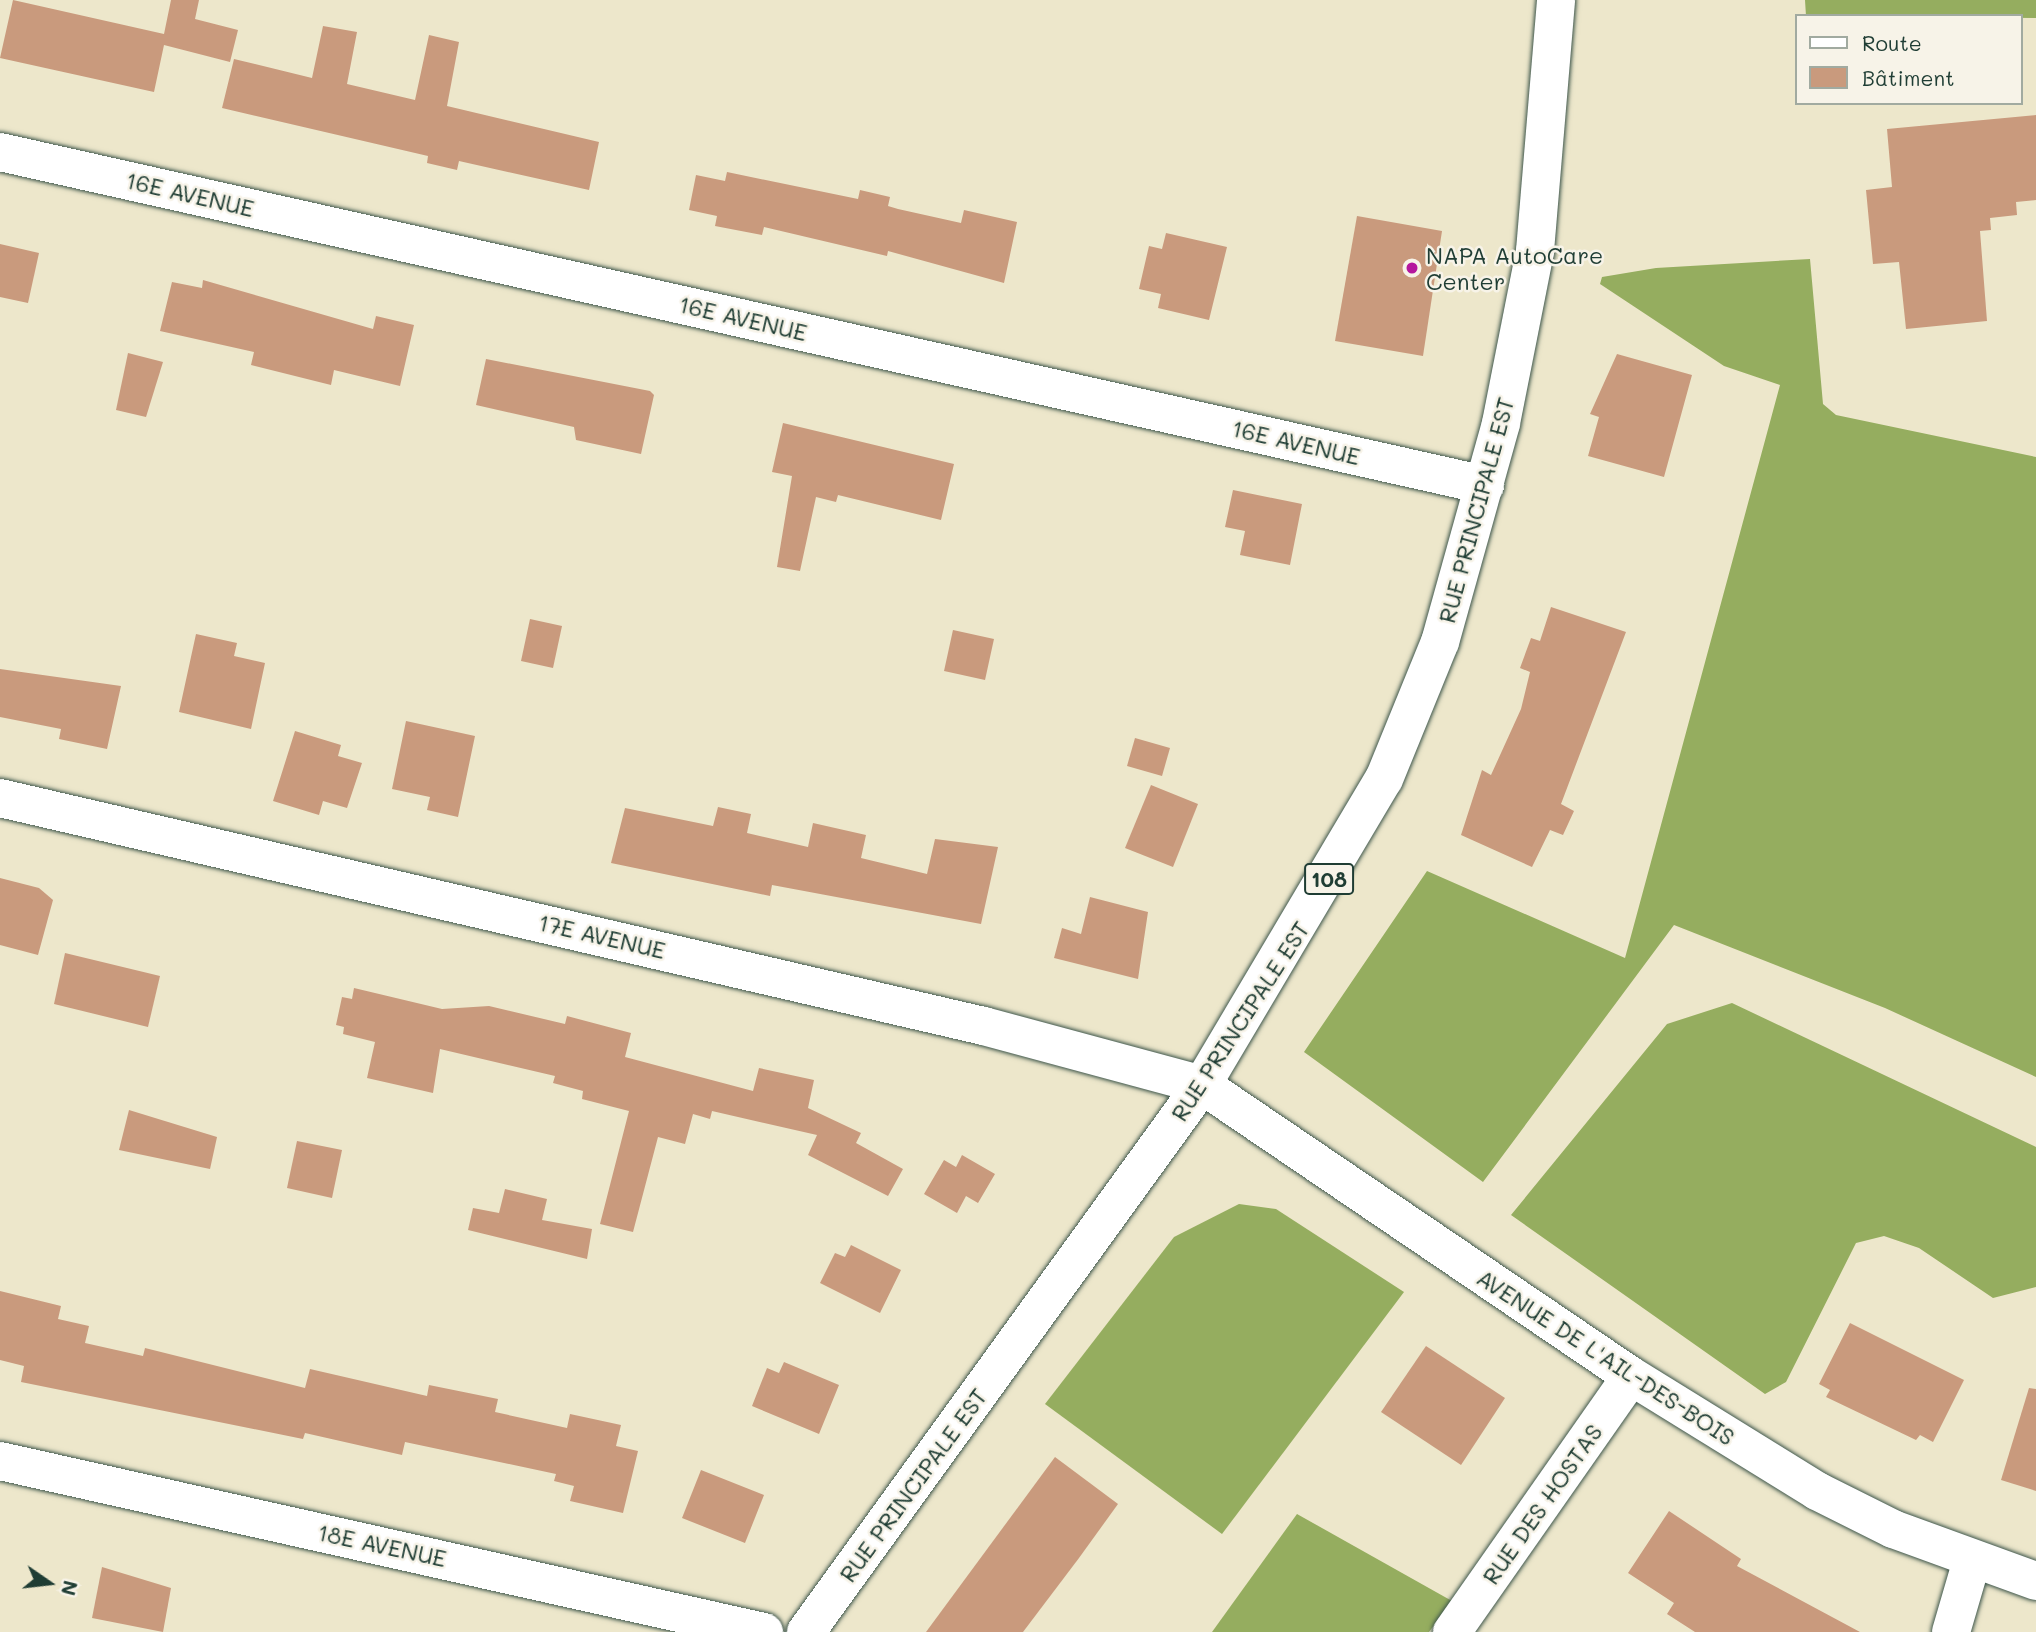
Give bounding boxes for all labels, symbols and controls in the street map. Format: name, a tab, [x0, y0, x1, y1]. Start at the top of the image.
legend	[1794, 14, 2022, 105]
text: Route	[1862, 29, 1922, 56]
text: Bâtiment	[1862, 64, 1954, 91]
street label: 16E AVENUE	[123, 166, 257, 222]
place label: NAPA AutoCare Center	[1426, 241, 1603, 295]
marker: NAPA AutoCare Center	[1404, 260, 1420, 276]
street label: 16E AVENUE	[676, 290, 810, 346]
street label: RUE PRINCIPALE EST	[1433, 394, 1519, 626]
street label: 16E AVENUE	[1229, 414, 1363, 470]
road number: 108	[1303, 862, 1355, 896]
street label: 17E AVENUE	[536, 908, 668, 964]
street label: RUE PRINCIPALE EST	[1165, 916, 1315, 1126]
street label: AVENUE DE L'AIL-DES-BOIS	[1472, 1263, 1740, 1451]
street label: RUE PRINCIPALE EST	[833, 1383, 993, 1587]
street label: RUE DES HOSTAS	[1476, 1419, 1608, 1589]
street label: 18E AVENUE	[315, 1518, 449, 1572]
north arrow	[14, 1548, 84, 1618]
text: N	[56, 1578, 84, 1598]

